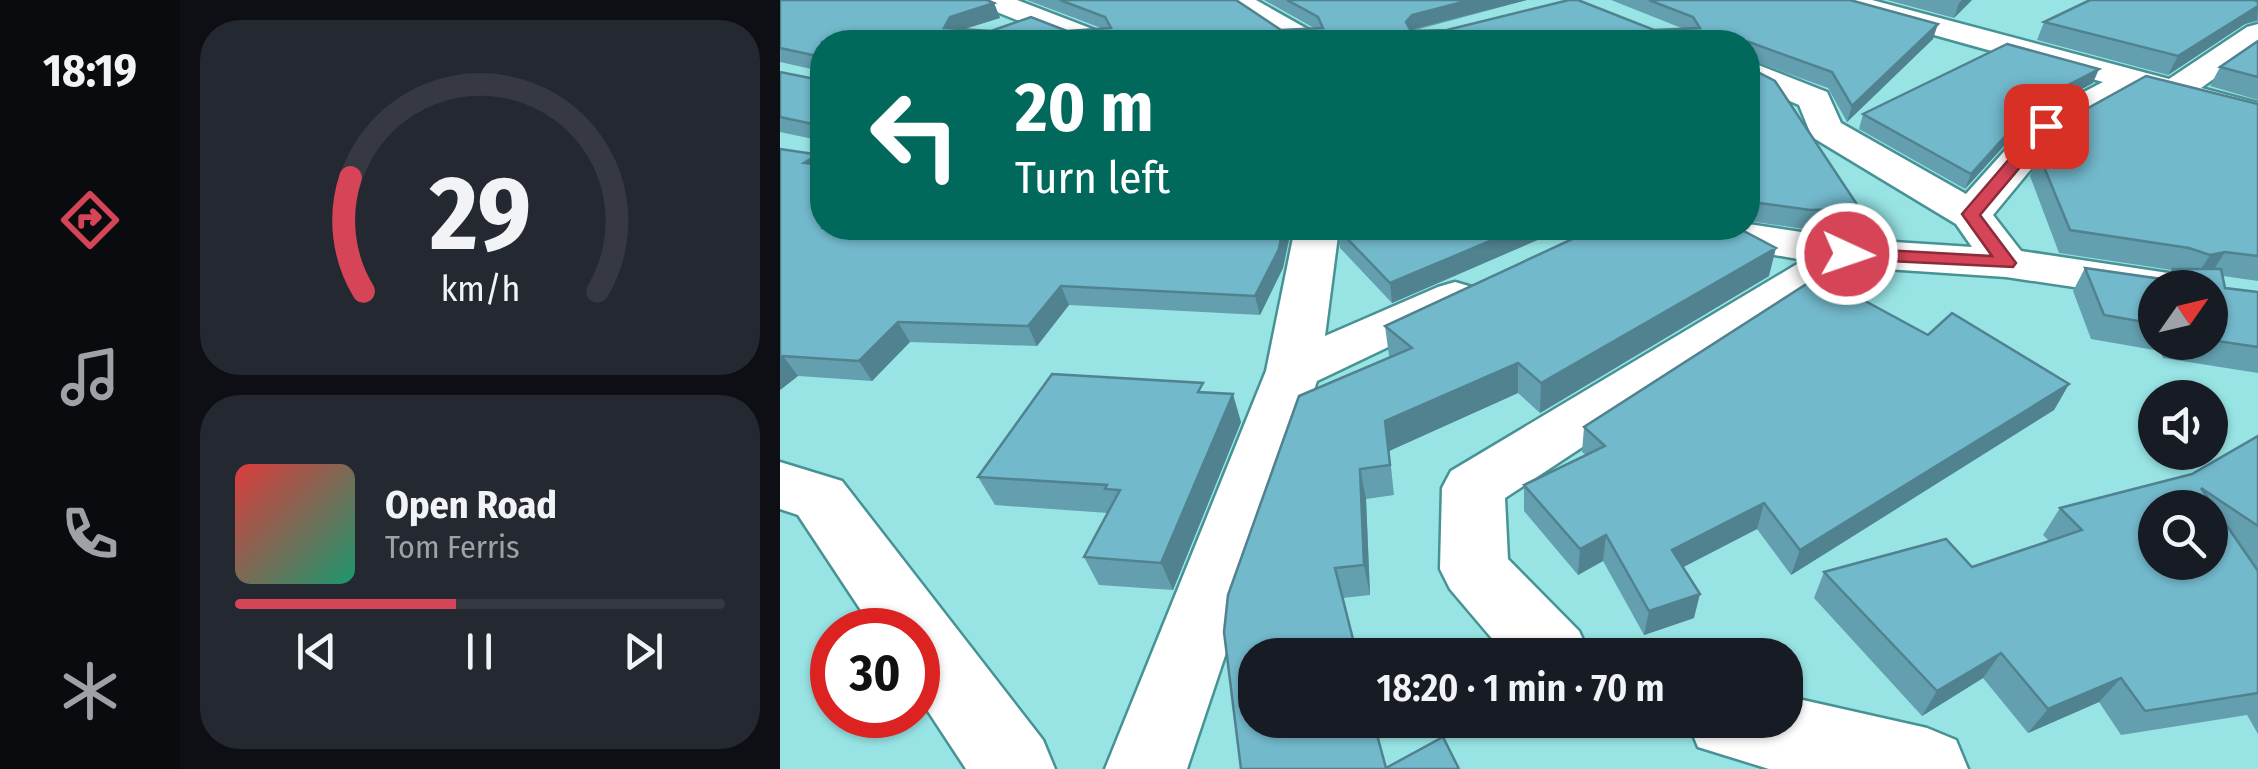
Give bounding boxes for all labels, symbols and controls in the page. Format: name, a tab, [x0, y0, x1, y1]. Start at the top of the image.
text: 18:19	[43, 44, 137, 98]
text: 20 m	[1015, 66, 1154, 150]
icon: left	[850, 70, 980, 200]
pin	[2004, 84, 2089, 169]
icon: arrive	[2019, 99, 2074, 154]
text: Turn left	[1015, 151, 1170, 205]
text: 29	[428, 152, 531, 277]
icon: directions	[55, 185, 125, 255]
position arrow	[1795, 202, 1899, 306]
text: km/h	[440, 268, 520, 310]
north arrow	[2138, 270, 2228, 360]
map controls	[2138, 270, 2228, 580]
icon: music	[55, 342, 125, 412]
button: sound	[2138, 380, 2228, 470]
text: Open Road	[385, 482, 557, 528]
button: search	[2138, 490, 2228, 580]
icon: phone	[55, 499, 125, 569]
text: Tom Ferris	[385, 528, 520, 566]
speed limit sign: 30	[810, 608, 940, 738]
icon: previous	[289, 624, 344, 679]
icon: pause	[452, 624, 507, 679]
icon: next	[616, 624, 671, 679]
icon: climate	[55, 656, 125, 726]
text: 18:20 · 1 min · 70 m	[1376, 665, 1665, 711]

